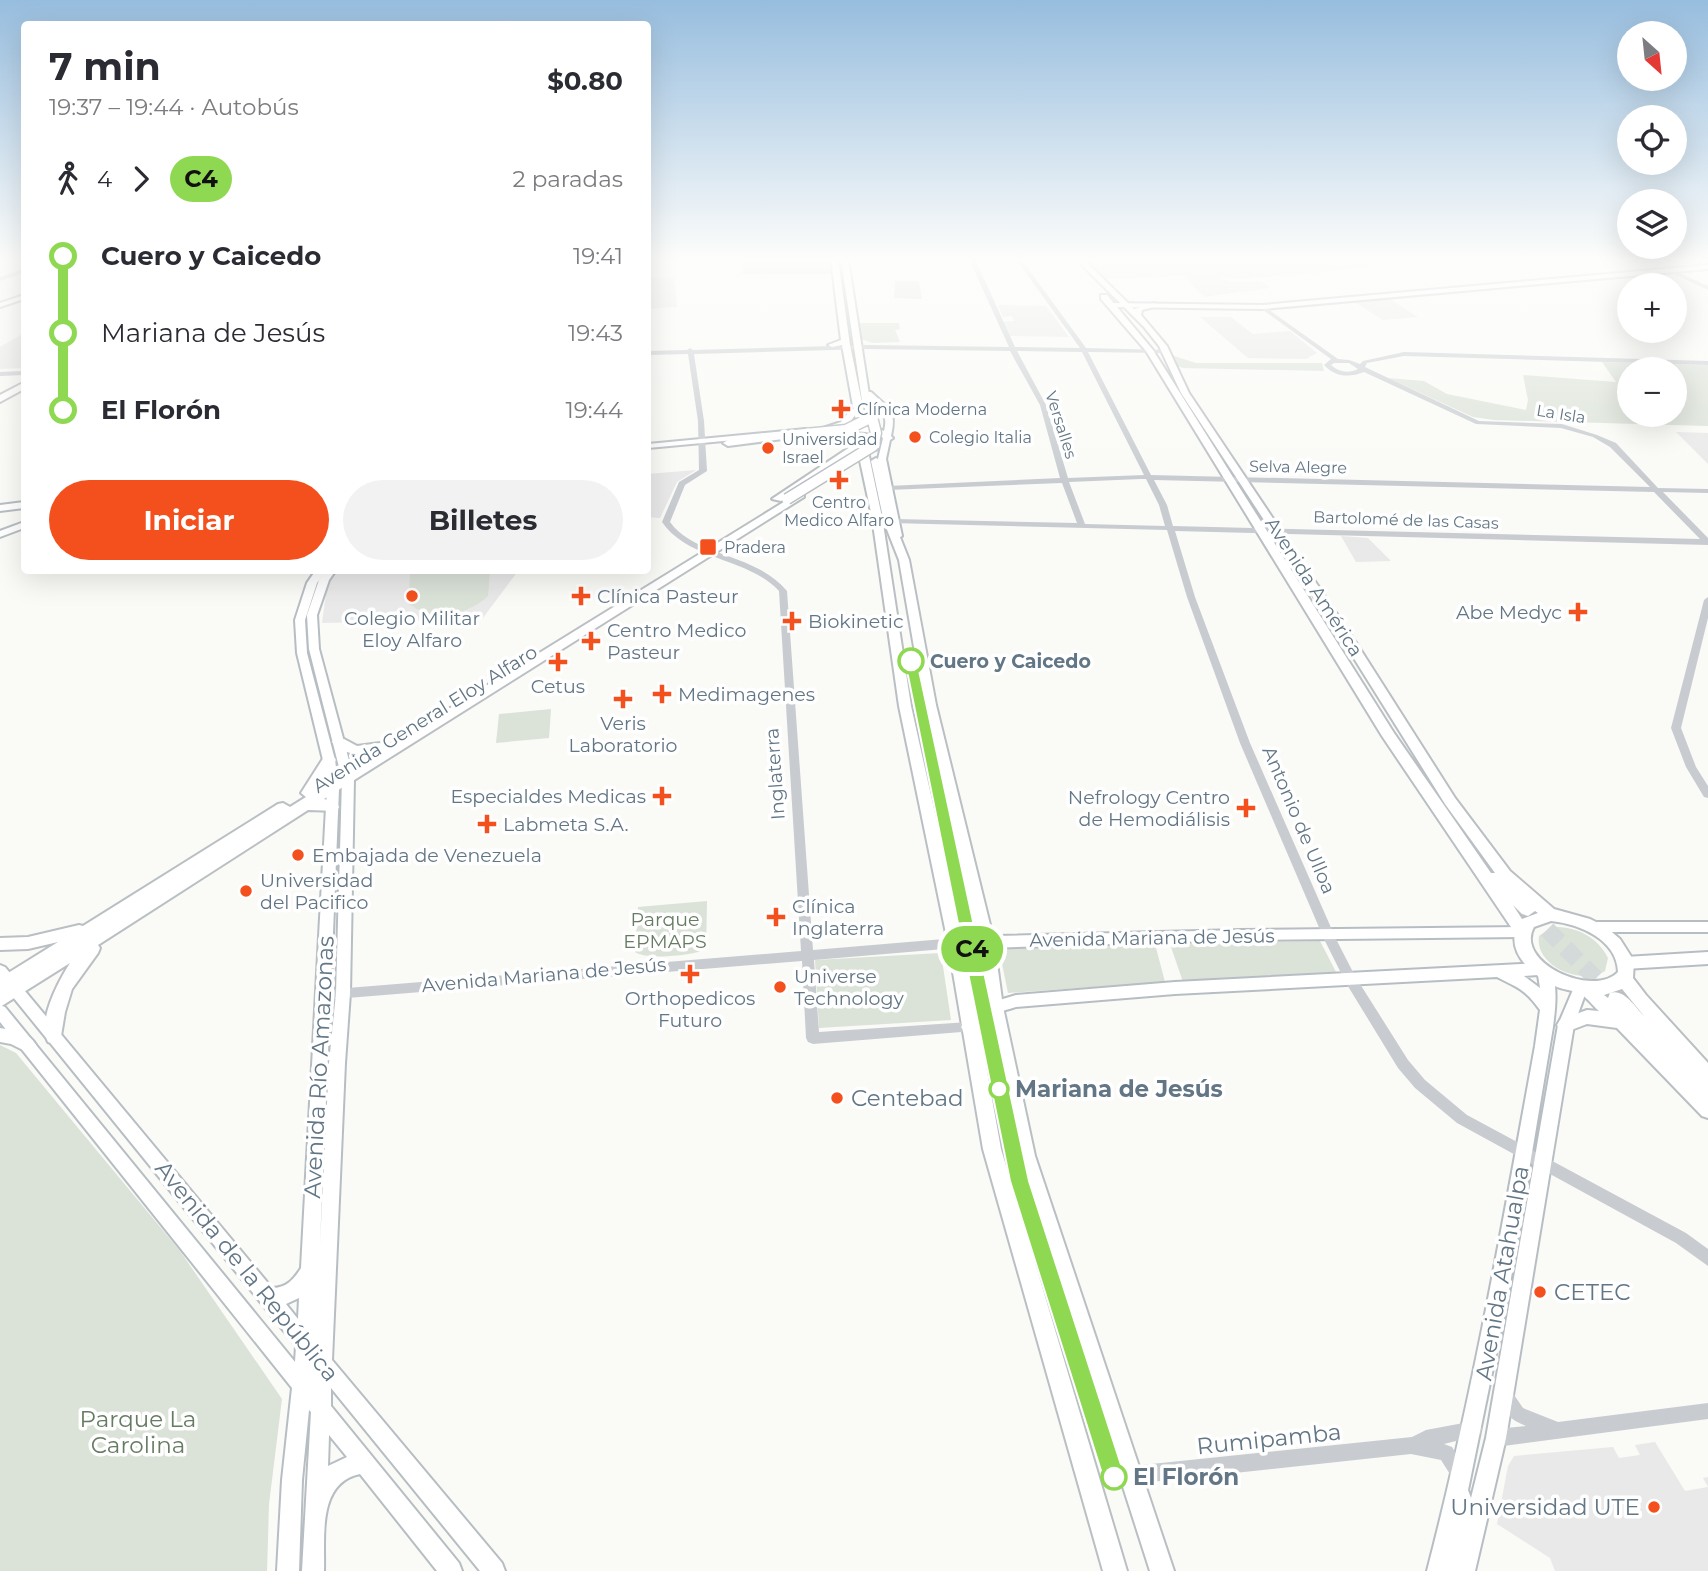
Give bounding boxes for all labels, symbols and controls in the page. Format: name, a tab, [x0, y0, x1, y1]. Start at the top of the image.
north arrow	[1617, 21, 1687, 91]
map controls	[1617, 21, 1687, 427]
text: 7 min	[49, 43, 161, 90]
text: $0.80	[547, 65, 623, 97]
text: 19:37 – 19:44 · Autobús	[49, 93, 299, 121]
button: locate	[1617, 105, 1687, 175]
icon: walk	[49, 160, 87, 198]
icon: forward	[122, 160, 160, 198]
text: C4	[184, 164, 218, 193]
text: 4	[97, 165, 112, 193]
text: 2 paradas	[513, 165, 623, 193]
button: layers	[1617, 189, 1687, 259]
text: Cuero y Caicedo	[101, 240, 321, 272]
text: 19:41	[573, 242, 623, 270]
button: +	[1617, 273, 1687, 343]
text: Mariana de Jesús	[101, 317, 325, 349]
text: 19:43	[568, 319, 623, 347]
button: −	[1617, 357, 1687, 427]
street label: Versalles	[1041, 389, 1081, 461]
text: El Florón	[101, 394, 221, 426]
text: 19:44	[565, 396, 623, 424]
marker: Clínica Moderna	[831, 399, 851, 419]
place label: Clínica Moderna	[857, 400, 987, 419]
street label: La Isla	[1535, 401, 1587, 427]
place label: Colegio Italia	[929, 428, 1032, 447]
marker: Colegio Italia	[907, 429, 923, 445]
place label: Universidad Israel	[782, 430, 878, 467]
marker: Universidad Israel	[760, 440, 776, 456]
street label: Selva Alegre	[1249, 457, 1347, 477]
marker: Centro Medico Alfaro	[829, 470, 849, 490]
button: Iniciar	[49, 480, 329, 560]
button: Billetes	[343, 480, 623, 560]
place label: Centro Medico Alfaro	[784, 493, 894, 530]
street label: Bartolomé de las Casas	[1313, 507, 1499, 533]
street label: Avenida América	[1260, 513, 1368, 661]
marker: Pradera	[698, 537, 718, 557]
place label: Pradera	[724, 538, 786, 557]
place label: Clínica Pasteur	[597, 585, 739, 608]
marker: Clínica Pasteur	[571, 586, 591, 606]
marker: Colegio Militar Eloy Alfaro	[404, 588, 420, 604]
place label: Abe Medyc	[1456, 601, 1562, 624]
marker: Abe Medyc	[1568, 602, 1588, 622]
place label: Colegio Militar Eloy Alfaro	[344, 607, 480, 652]
place label: Biokinetic	[808, 610, 904, 633]
marker: Biokinetic	[782, 611, 802, 631]
place label: Centro Medico Pasteur	[607, 619, 746, 664]
marker: Centro Medico Pasteur	[581, 631, 601, 651]
street label: Avenida General Eloy Alfaro	[308, 640, 542, 798]
marker: Cuero y Caicedo	[898, 648, 924, 674]
place label: Cuero y Caicedo	[930, 650, 1091, 673]
marker: Cetus	[548, 652, 568, 672]
place label: Cetus	[531, 675, 585, 698]
place label: Medimagenes	[678, 683, 815, 706]
marker: Medimagenes	[652, 684, 672, 704]
marker: Veris Laboratorio	[613, 689, 633, 709]
place label: Veris Laboratorio	[568, 712, 678, 757]
street label: Inglaterra	[760, 727, 790, 821]
street label: Antonio de Ulloa	[1257, 743, 1341, 897]
place label: Especialdes Medicas	[450, 785, 646, 808]
marker: Especialdes Medicas	[652, 786, 672, 806]
place label: Nefrology Centro de Hemodiálisis	[1068, 786, 1230, 831]
marker: Nefrology Centro de Hemodiálisis	[1236, 798, 1256, 818]
place label: Labmeta S.A.	[503, 813, 628, 836]
marker: Labmeta S.A.	[477, 814, 497, 834]
place label: Embajada de Venezuela	[312, 844, 542, 867]
marker: Embajada de Venezuela	[290, 847, 306, 863]
place label: Universidad del Pacifico	[260, 869, 373, 914]
marker: Universidad del Pacifico	[238, 883, 254, 899]
place label: Clínica Inglaterra	[792, 895, 884, 940]
marker: Clínica Inglaterra	[766, 907, 786, 927]
park label: Parque EPMAPS	[623, 908, 707, 953]
street label: Avenida Mariana de Jesús	[1029, 924, 1275, 952]
line badge: C4	[940, 926, 1004, 972]
text: C4	[955, 934, 989, 963]
street label: Avenida Río Amazonas	[298, 935, 340, 1199]
street label: Avenida Mariana de Jesús	[421, 953, 667, 997]
marker: Orthopedicos Futuro	[680, 964, 700, 984]
place label: Universe Technology	[794, 965, 904, 1010]
marker: Universe Technology	[772, 979, 788, 995]
place label: Orthopedicos Futuro	[625, 987, 755, 1032]
place label: Mariana de Jesús	[1015, 1075, 1223, 1103]
marker: Mariana de Jesús	[989, 1079, 1009, 1099]
place label: Centebad	[851, 1084, 964, 1112]
marker: Centebad	[829, 1090, 845, 1106]
street label: Avenida de la República	[149, 1155, 345, 1387]
street label: Avenida Atahualpa	[1469, 1163, 1535, 1383]
place label: CETEC	[1554, 1278, 1631, 1306]
marker: CETEC	[1532, 1284, 1548, 1300]
park label: Parque La Carolina	[80, 1405, 196, 1459]
street label: Rumipamba	[1195, 1417, 1343, 1461]
place label: El Florón	[1133, 1463, 1239, 1491]
marker: El Florón	[1101, 1464, 1127, 1490]
place label: Universidad UTE	[1450, 1493, 1640, 1521]
marker: Universidad UTE	[1646, 1499, 1662, 1515]

